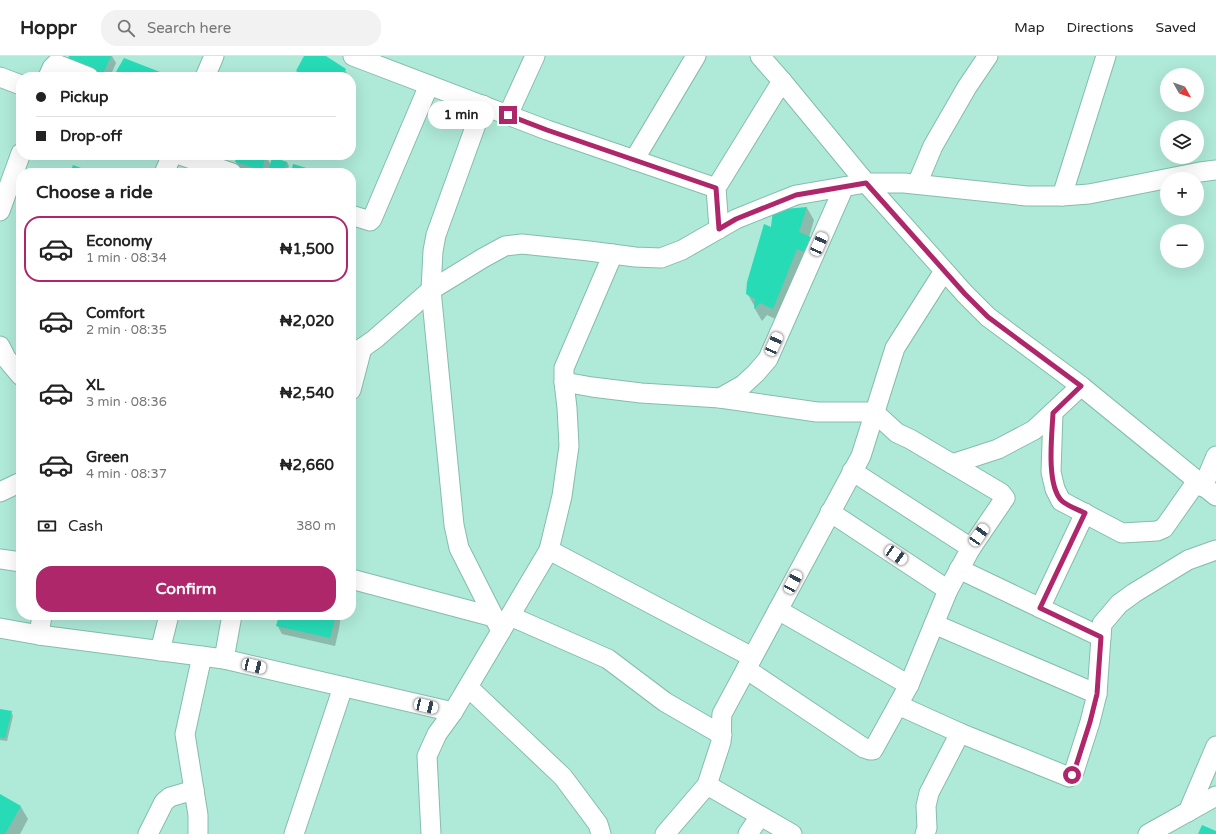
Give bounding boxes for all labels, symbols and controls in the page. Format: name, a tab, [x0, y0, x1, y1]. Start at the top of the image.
search box	[101, 10, 381, 46]
text: Hoppr	[20, 17, 77, 39]
icon: search	[115, 17, 137, 39]
text: Search here	[147, 19, 231, 37]
text: Map	[1014, 19, 1045, 36]
text: Directions	[1067, 19, 1134, 36]
text: Saved	[1156, 19, 1196, 36]
north arrow	[1160, 68, 1204, 112]
map controls	[1160, 68, 1204, 268]
text: Pickup	[60, 88, 108, 106]
callout: 1 min	[428, 101, 494, 129]
route end	[499, 106, 517, 124]
text: 1 min	[444, 107, 478, 123]
button: layers	[1160, 120, 1204, 164]
text: Drop-off	[60, 127, 122, 145]
button: +	[1160, 172, 1204, 216]
text: Choose a ride	[36, 181, 153, 203]
button: −	[1160, 224, 1204, 268]
icon: car	[38, 231, 74, 267]
car	[809, 231, 829, 257]
text: Economy	[86, 232, 152, 250]
text: ₦1,500	[280, 240, 334, 258]
text: 1 min · 08:34	[86, 250, 167, 266]
icon: car	[38, 303, 74, 339]
text: Comfort	[86, 304, 145, 322]
text: ₦2,020	[280, 312, 334, 330]
text: 2 min · 08:35	[86, 322, 167, 338]
car	[764, 331, 784, 357]
icon: car	[38, 375, 74, 411]
text: XL	[86, 376, 105, 394]
text: ₦2,540	[280, 384, 334, 402]
text: 3 min · 08:36	[86, 394, 167, 410]
icon: car	[38, 447, 74, 483]
text: Green	[86, 448, 129, 466]
text: ₦2,660	[280, 456, 334, 474]
text: 4 min · 08:37	[86, 466, 167, 482]
icon: cash	[36, 515, 58, 537]
text: Cash	[68, 517, 103, 535]
text: 380 m	[296, 518, 336, 534]
car	[967, 522, 991, 548]
car	[883, 543, 909, 567]
button: Confirm	[36, 566, 336, 612]
car	[782, 569, 804, 595]
car	[241, 657, 267, 675]
car	[413, 697, 439, 715]
route start	[1063, 766, 1081, 784]

